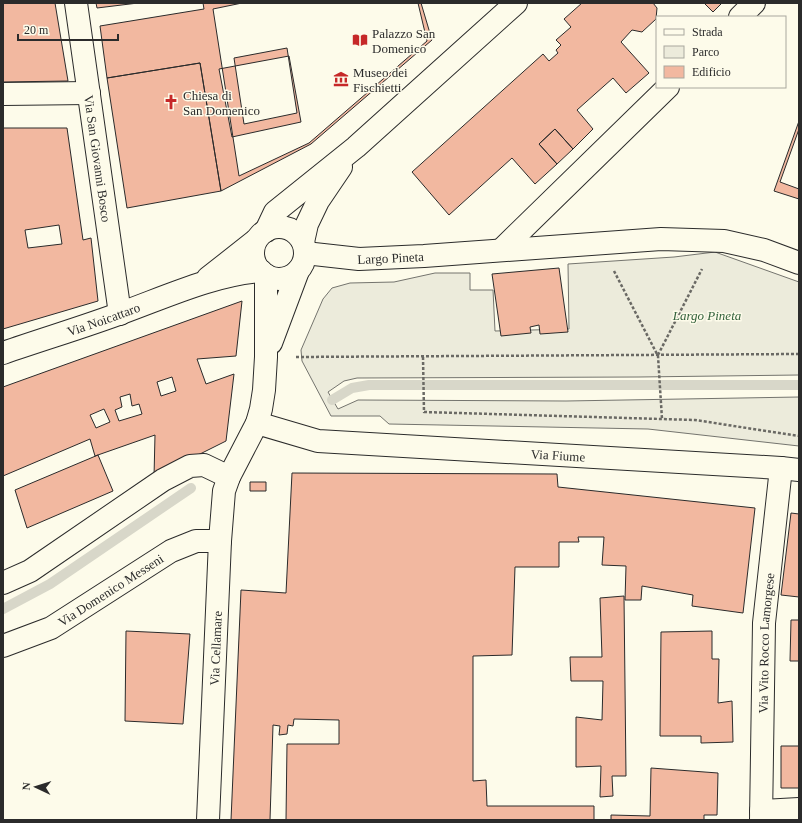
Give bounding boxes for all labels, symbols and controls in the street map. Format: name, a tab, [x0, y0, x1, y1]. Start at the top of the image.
scale bar	[18, 16, 118, 42]
legend	[656, 16, 786, 88]
text: 20 m	[24, 23, 49, 37]
text: Strada	[692, 25, 723, 39]
place label: Palazzo San Domenico	[372, 26, 436, 56]
library icon: Palazzo San Domenico	[351, 31, 369, 49]
text: Parco	[692, 45, 719, 59]
place label: Museo dei Fischietti	[353, 65, 408, 95]
text: Edificio	[692, 65, 731, 79]
museum icon: Museo dei Fischietti	[332, 70, 350, 88]
place label: Chiesa di San Domenico	[183, 88, 260, 118]
church icon: Chiesa di San Domenico	[162, 93, 180, 111]
street label: Via San Giovanni Bosco	[81, 94, 114, 223]
street label: Largo Pineta	[357, 249, 425, 267]
street label: Via Noicattaro	[65, 300, 142, 339]
park label: Largo Pineta	[672, 308, 742, 323]
street label: Via Fiume	[530, 446, 586, 465]
street label: Via Domenico Messeni	[55, 551, 167, 630]
street label: Via Vito Rocco Lamorgese	[756, 572, 777, 713]
street label: Via Cellamare	[207, 610, 225, 686]
north arrow	[16, 767, 56, 807]
text: N	[20, 782, 32, 791]

